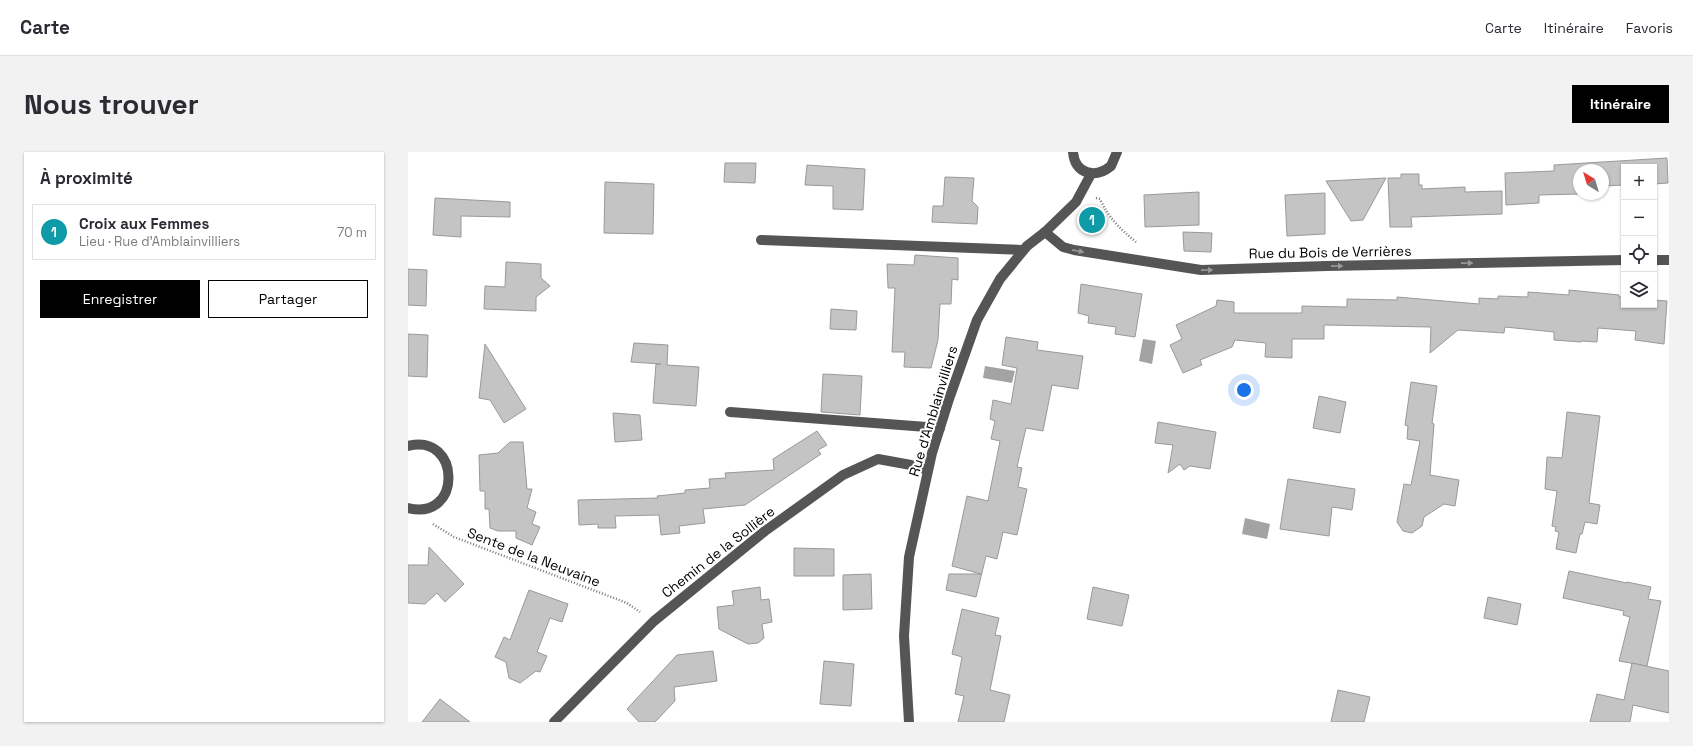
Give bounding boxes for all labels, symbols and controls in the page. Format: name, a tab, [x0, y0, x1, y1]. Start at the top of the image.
text: Carte	[20, 15, 70, 40]
text: Carte	[1485, 19, 1522, 37]
text: Itinéraire	[1544, 19, 1604, 37]
text: Favoris	[1626, 19, 1673, 37]
button: Itinéraire	[1572, 85, 1669, 123]
text: Nous trouver	[24, 86, 199, 122]
north arrow	[1573, 164, 1609, 200]
map controls	[1621, 164, 1657, 308]
button: +	[1621, 164, 1657, 200]
text: À proximité	[40, 167, 133, 189]
button: −	[1621, 200, 1657, 236]
pin: 1	[1079, 205, 1105, 235]
text: Croix aux Femmes	[79, 214, 209, 233]
text: 1	[51, 224, 57, 241]
text: 70 m	[337, 224, 367, 241]
text: Lieu · Rue d'Amblainvilliers	[79, 233, 240, 250]
button: locate	[1621, 236, 1657, 272]
street label: Rue du Bois de Verrières	[1248, 242, 1412, 262]
one-way arrow	[1072, 248, 1084, 254]
one-way arrow	[1461, 260, 1474, 266]
one-way arrow	[1331, 262, 1343, 269]
one-way arrow	[1201, 267, 1214, 273]
button: layers	[1621, 272, 1657, 308]
button: Enregistrer	[40, 280, 200, 318]
button: Partager	[208, 280, 368, 318]
street label: Rue d'Amblainvilliers	[905, 343, 961, 479]
your location	[1234, 380, 1254, 400]
street label: Chemin de la Sollière	[658, 502, 778, 602]
street label: Sente de la Neuvaine	[465, 523, 603, 591]

